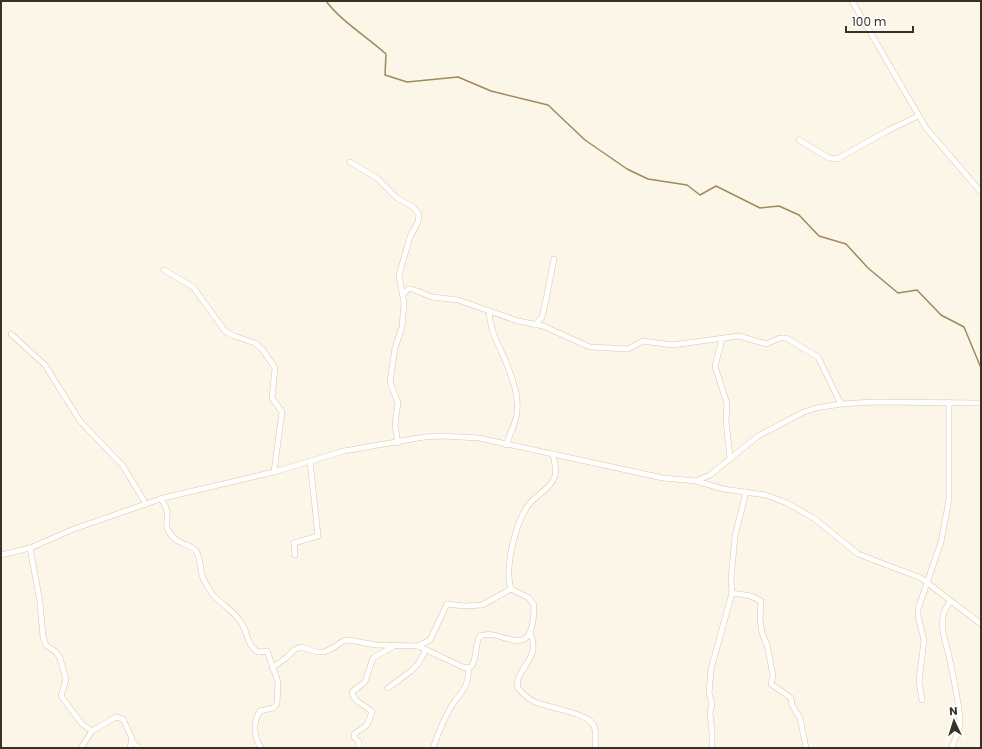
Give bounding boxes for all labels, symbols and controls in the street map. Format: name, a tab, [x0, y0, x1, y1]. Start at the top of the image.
scale bar	[846, 8, 913, 34]
text: 100 m	[852, 13, 886, 30]
north arrow	[934, 701, 974, 741]
text: N	[949, 703, 958, 719]

